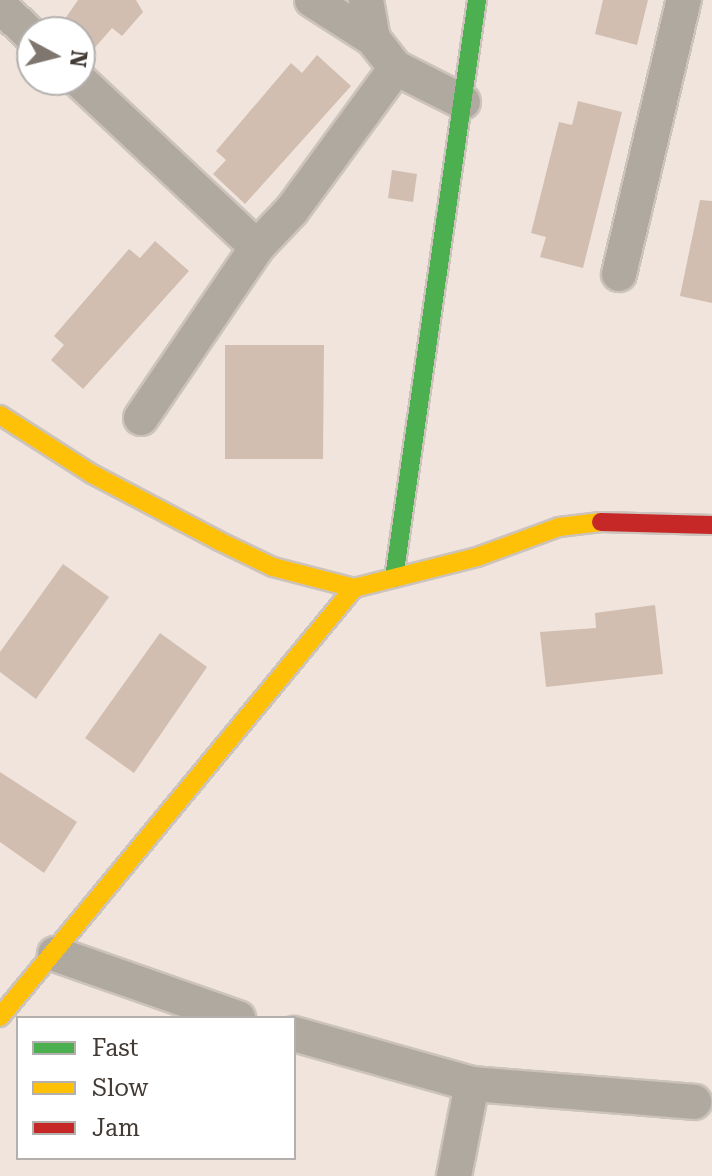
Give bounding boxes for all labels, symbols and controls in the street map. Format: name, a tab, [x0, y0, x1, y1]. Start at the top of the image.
north arrow	[16, 16, 96, 96]
text: N	[65, 49, 92, 69]
legend	[16, 1016, 296, 1160]
text: Fast	[92, 1034, 139, 1062]
text: Slow	[92, 1074, 148, 1102]
text: Jam	[92, 1114, 140, 1142]

